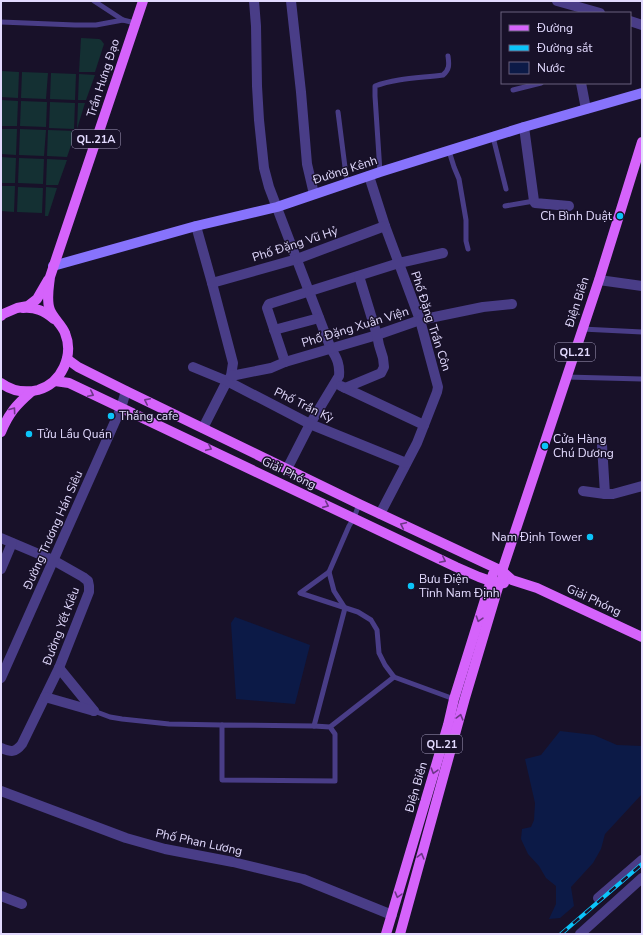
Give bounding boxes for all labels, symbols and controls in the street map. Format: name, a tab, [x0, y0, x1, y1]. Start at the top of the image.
legend	[501, 12, 631, 84]
text: Đường	[536, 20, 573, 36]
street label: Trần Hưng Đạo	[83, 36, 123, 119]
text: Đường sắt	[536, 40, 593, 56]
text: Nước	[537, 60, 565, 76]
road number: QL.21A	[72, 130, 120, 148]
street label: Đường Kênh	[310, 152, 379, 188]
place label: Ch Bình Duật	[540, 208, 613, 224]
marker: Ch Bình Duật	[615, 211, 625, 221]
street label: Phố Đặng Vũ Hỷ	[250, 222, 341, 265]
street label: Phố Đặng Trần Côn	[407, 269, 455, 373]
street label: Điện Biên	[561, 275, 593, 330]
street label: Phố Đặng Xuân Viện	[299, 303, 411, 351]
road number: QL.21	[555, 343, 595, 361]
street label: Phố Trần Kỳ	[272, 384, 337, 427]
one-way arrow	[87, 389, 94, 396]
one-way arrow	[144, 398, 152, 406]
one-way arrow	[8, 407, 15, 414]
place label: Thắng cafe	[119, 408, 178, 424]
marker: Thắng cafe	[106, 411, 116, 421]
place label: Tửu Lầu Quán	[37, 426, 112, 442]
marker: Tửu Lầu Quán	[24, 429, 34, 439]
place label: Cửa Hàng Chú Dương	[553, 431, 614, 461]
marker: Cửa Hàng Chú Dương	[540, 441, 550, 451]
one-way arrow	[205, 444, 212, 452]
street label: Giải Phóng	[259, 453, 319, 493]
street label: Đường Trương Hán Siêu	[19, 468, 87, 593]
one-way arrow	[321, 500, 329, 508]
one-way arrow	[400, 521, 407, 529]
place label: Nam Định Tower	[491, 529, 583, 545]
marker: Nam Định Tower	[585, 532, 595, 542]
one-way arrow	[439, 555, 447, 563]
place label: Bưu Điện Tỉnh Nam Định	[419, 571, 500, 601]
street label: Giải Phóng	[564, 580, 624, 620]
marker: Bưu Điện Tỉnh Nam Định	[406, 581, 416, 591]
street label: Đường Yết Kiêu	[38, 585, 83, 668]
one-way arrow	[476, 616, 484, 623]
one-way arrow	[455, 714, 463, 720]
road number: QL.21	[422, 735, 462, 753]
street label: Điện Biên	[401, 760, 431, 815]
one-way arrow	[430, 767, 439, 774]
street label: Phố Phan Lương	[154, 825, 244, 859]
one-way arrow	[417, 853, 425, 859]
one-way arrow	[394, 892, 403, 899]

